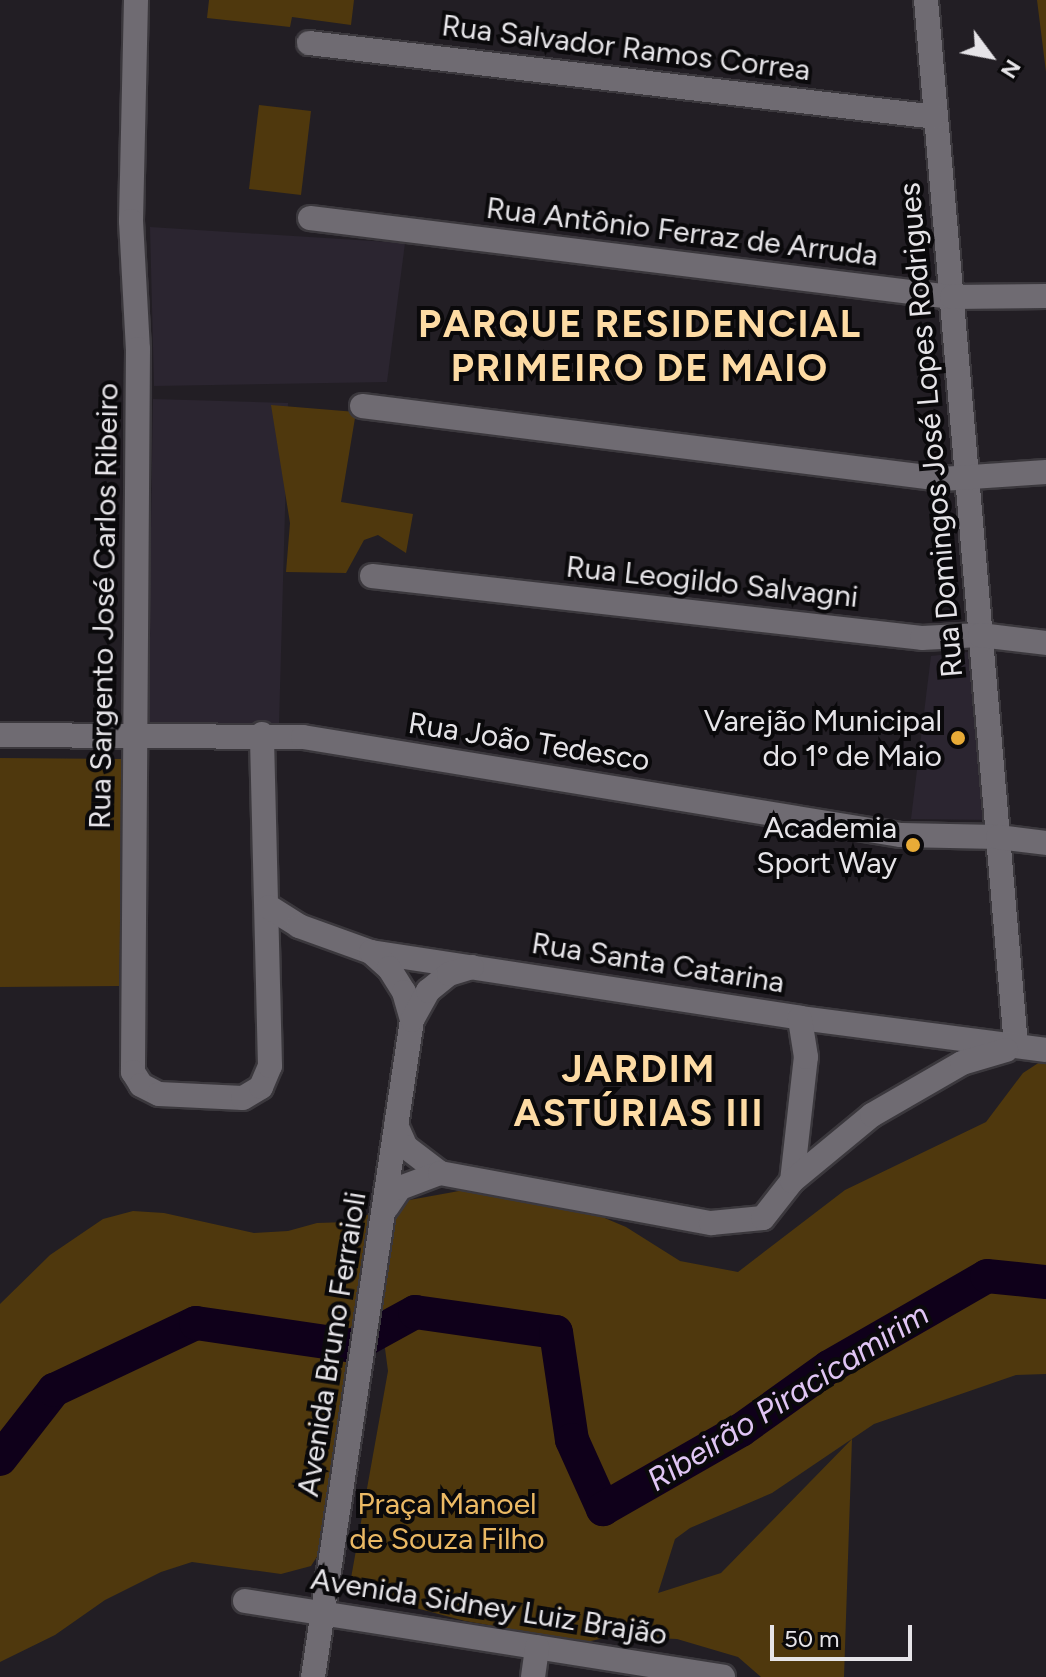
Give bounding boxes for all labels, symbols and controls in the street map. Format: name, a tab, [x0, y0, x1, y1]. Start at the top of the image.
street label: Rua Salvador Ramos Correa	[440, 8, 812, 88]
north arrow	[950, 16, 1030, 96]
text: N	[995, 55, 1027, 83]
street label: Rua Domingos José Lopes Rodrigues	[891, 181, 971, 679]
street label: Rua Antônio Ferraz de Arruda	[484, 190, 880, 274]
district label: PARQUE RESIDENCIAL PRIMEIRO DE MAIO	[418, 302, 862, 392]
street label: Rua Sargento José Carlos Ribeiro	[82, 383, 126, 829]
street label: Rua Leogildo Salvagni	[564, 549, 860, 615]
place label: Varejão Municipal do 1º de Maio	[704, 703, 942, 774]
street label: Rua João Tedesco	[406, 705, 652, 779]
marker: Varejão Municipal do 1º de Maio	[949, 729, 967, 747]
place label: Academia Sport Way	[756, 810, 897, 880]
marker: Academia Sport Way	[904, 836, 922, 854]
street label: Rua Santa Catarina	[529, 925, 787, 1001]
district label: JARDIM ASTÚRIAS III	[514, 1047, 764, 1136]
street label: Avenida Bruno Ferraioli	[290, 1189, 374, 1499]
water label: Ribeirão Piracicamirim	[640, 1295, 936, 1499]
park label: Praça Manoel de Souza Filho	[349, 1486, 545, 1556]
street label: Avenida Sidney Luiz Brajão	[308, 1561, 670, 1653]
scale bar	[774, 1609, 916, 1659]
text: 50 m	[784, 1624, 840, 1653]

